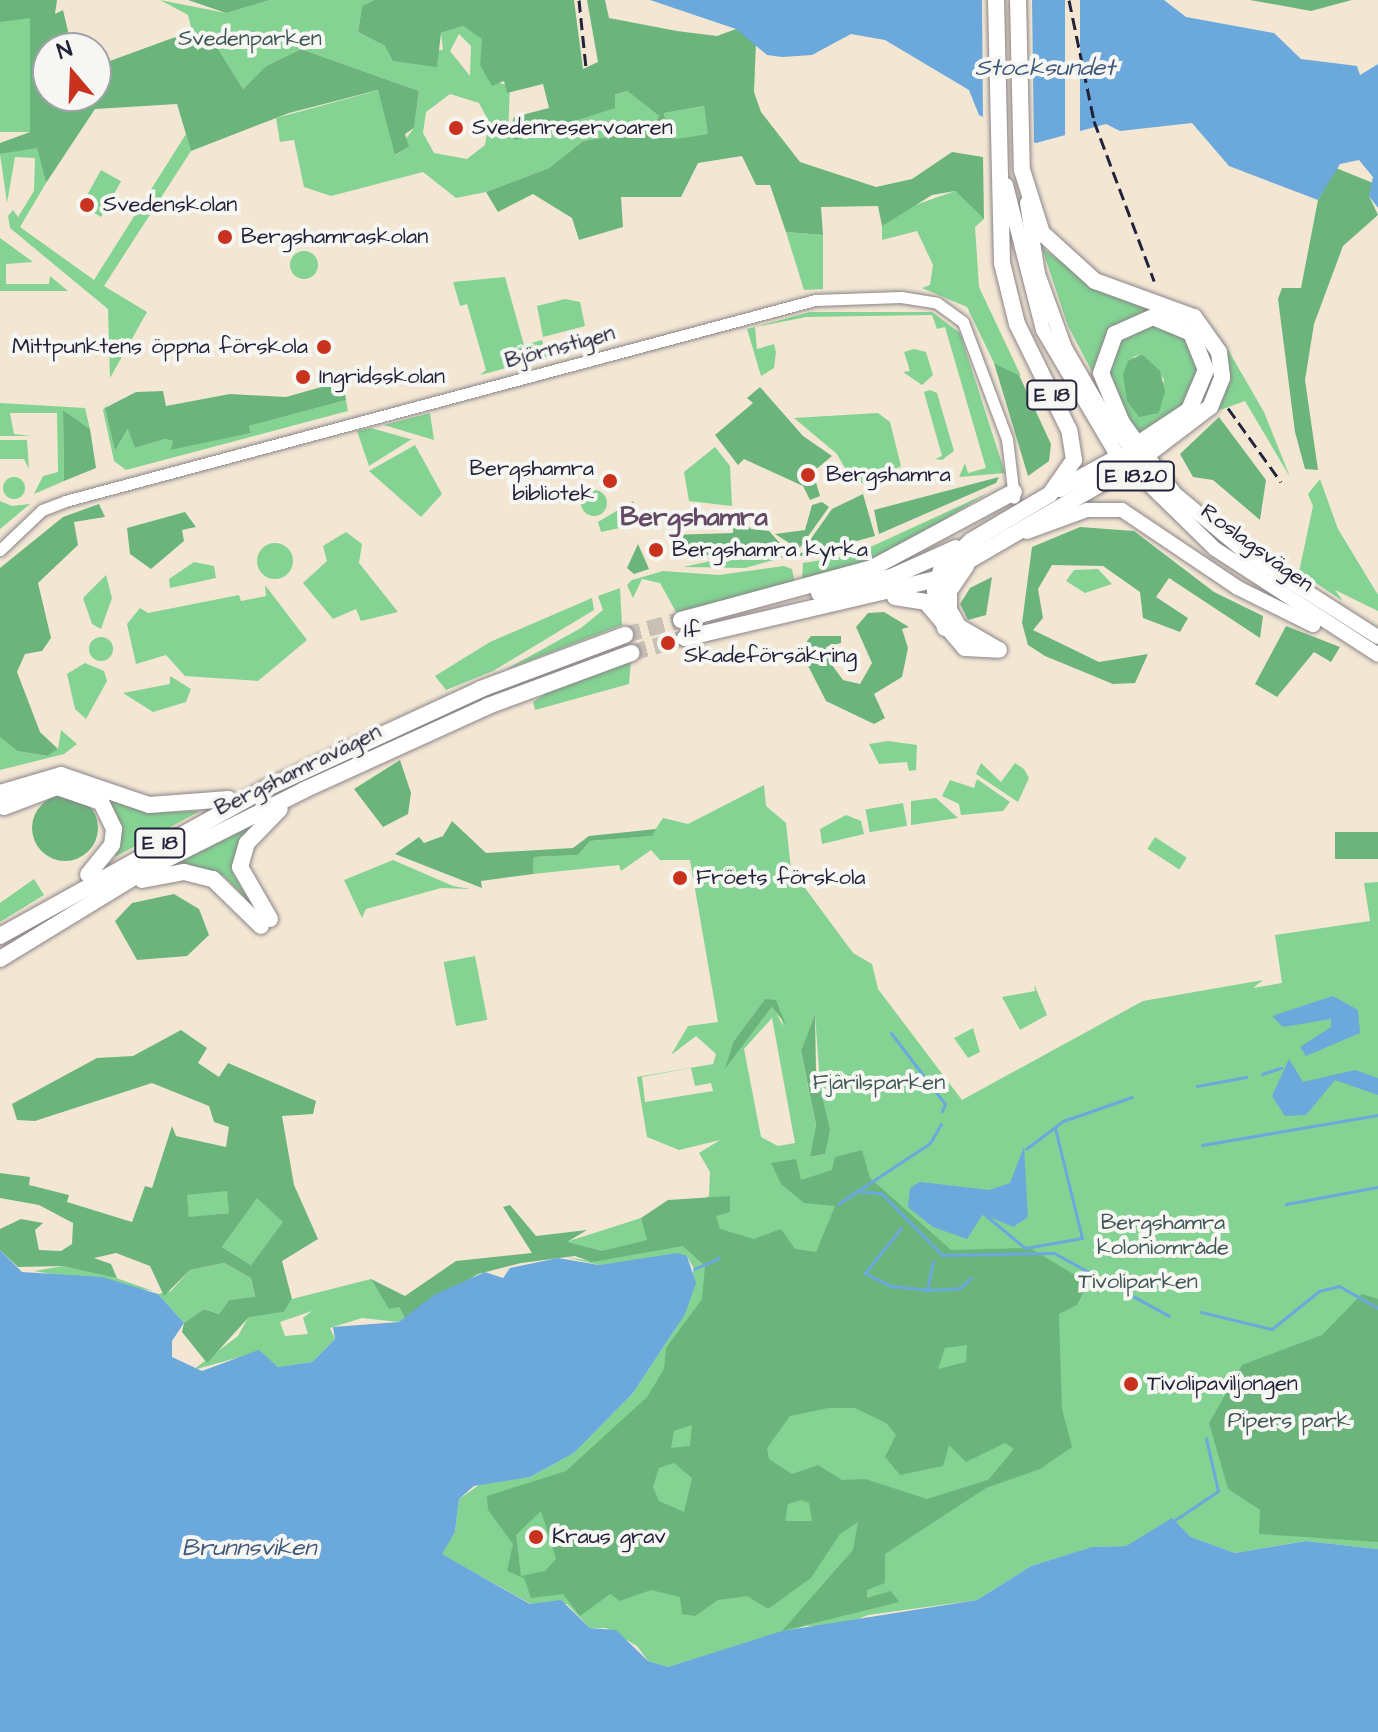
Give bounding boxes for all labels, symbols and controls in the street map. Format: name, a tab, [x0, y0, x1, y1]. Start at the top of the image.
park label: Svedenparken	[178, 26, 322, 52]
north arrow	[32, 32, 112, 112]
text: N	[53, 34, 76, 68]
water label: Stocksundet	[975, 55, 1115, 83]
place label: Svedenreservoaren	[472, 115, 673, 141]
marker: Svedenreservoaren	[447, 119, 465, 137]
place label: Svedenskolan	[103, 192, 237, 218]
marker: Svedenskolan	[78, 196, 96, 214]
place label: Bergshamraskolan	[241, 224, 428, 250]
marker: Bergshamraskolan	[216, 228, 234, 246]
street label: Björnstigen	[502, 320, 618, 374]
place label: Mittpunktens öppna förskola	[12, 334, 308, 360]
marker: Mittpunktens öppna förskola	[315, 338, 333, 356]
place label: Ingridsskolan	[319, 364, 445, 390]
marker: Ingridsskolan	[294, 368, 312, 386]
road number: E 18	[1026, 379, 1078, 411]
place label: Bergshamra bibliotek	[469, 455, 594, 506]
road number: E 18.20	[1096, 460, 1176, 492]
place label: Bergshamra	[826, 462, 951, 488]
marker: Bergshamra	[797, 464, 819, 486]
marker: Bergshamra bibliotek	[601, 472, 619, 490]
street label: Roslagsvägen	[1195, 498, 1319, 598]
district label: Bergshamra	[620, 502, 768, 534]
place label: Bergshamra kyrka	[672, 537, 868, 563]
marker: Bergshamra kyrka	[647, 541, 665, 559]
place label: If Skadeförsäkring	[684, 617, 857, 668]
marker: If Skadeförsäkring	[659, 634, 677, 652]
street label: Bergshamravägen	[211, 718, 385, 822]
road number: E 18	[134, 827, 186, 859]
place label: Fröets förskola	[696, 865, 866, 891]
marker: Fröets förskola	[671, 869, 689, 887]
park label: Fjärilsparken	[813, 1070, 945, 1096]
park label: Bergshamra koloniområde	[1097, 1209, 1229, 1260]
park label: Tivoliparken	[1078, 1269, 1198, 1295]
place label: Tivolipaviljongen	[1147, 1371, 1298, 1397]
marker: Tivolipaviljongen	[1122, 1375, 1140, 1393]
park label: Pipers park	[1228, 1408, 1350, 1434]
place label: Kraus grav	[552, 1524, 666, 1550]
marker: Kraus grav	[527, 1528, 545, 1546]
water label: Brunnsviken	[182, 1535, 316, 1563]

